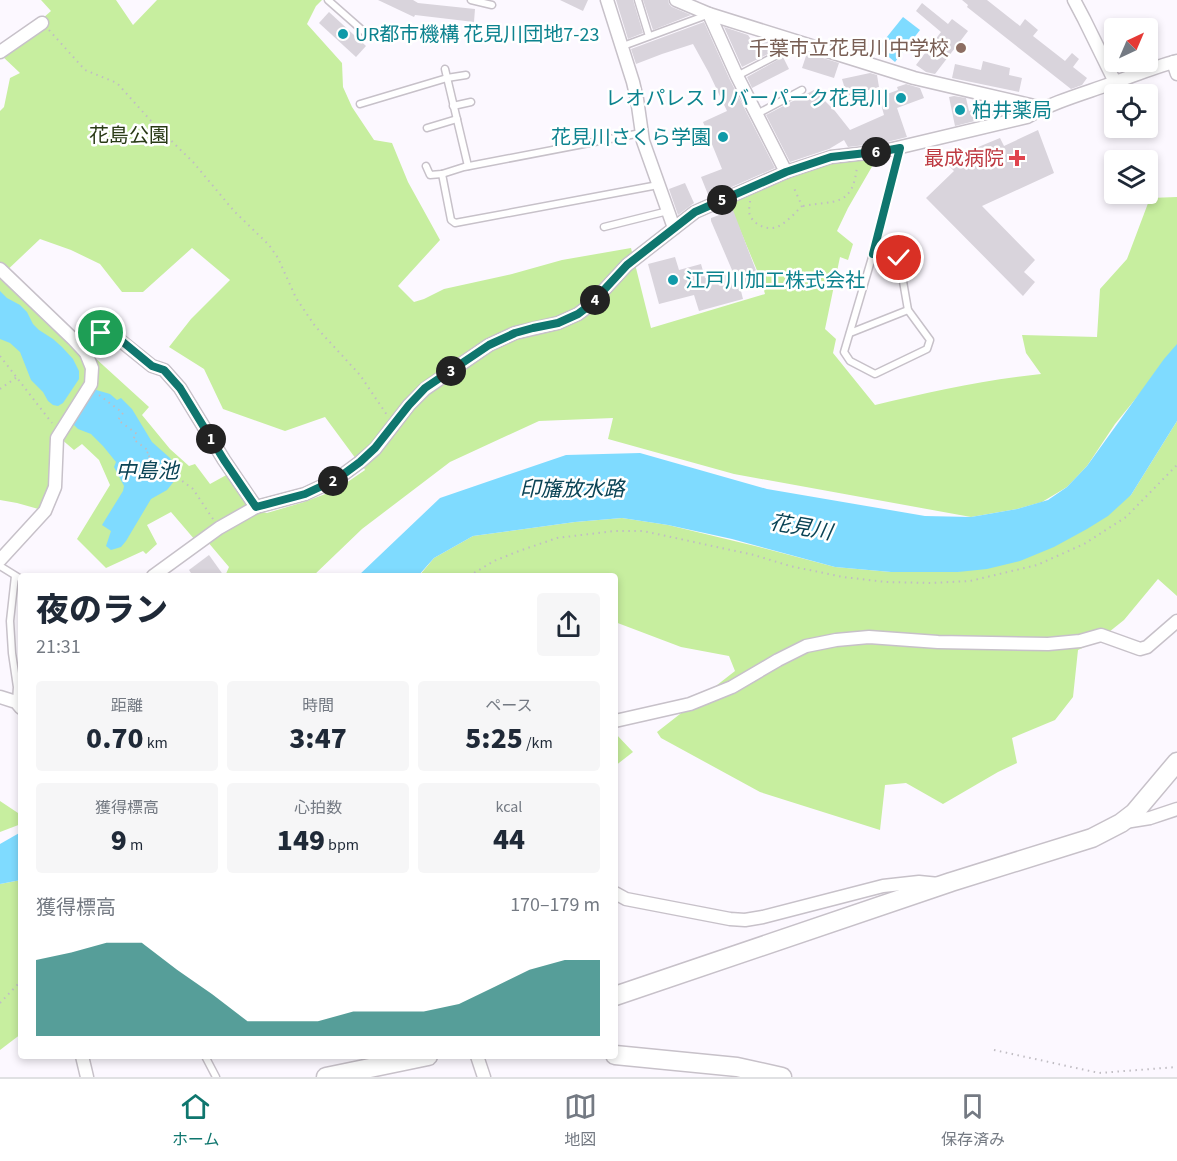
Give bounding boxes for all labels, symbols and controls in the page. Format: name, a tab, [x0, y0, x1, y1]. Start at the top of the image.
north arrow	[1104, 18, 1158, 72]
map controls	[1104, 18, 1158, 204]
place label: UR都市機構 花見川団地7-23	[355, 21, 599, 49]
marker: UR都市機構 花見川団地7-23	[336, 27, 350, 41]
place label: 千葉市立花見川中学校	[749, 35, 949, 63]
marker: 千葉市立花見川中学校	[954, 41, 968, 55]
button: locate	[1104, 84, 1158, 138]
place label: レオパレス リバーパーク花見川	[605, 85, 889, 113]
marker: レオパレス リバーパーク花見川	[894, 91, 908, 105]
place label: 柏井薬局	[972, 97, 1052, 125]
marker: 柏井薬局	[953, 103, 967, 117]
park label: 花島公園	[89, 122, 169, 150]
place label: 花見川さくら学園	[551, 124, 711, 152]
marker: 花見川さくら学園	[716, 130, 730, 144]
pin: 6	[861, 137, 891, 167]
text: 6	[872, 141, 880, 163]
place label: 最成病院	[924, 145, 1004, 173]
marker: 最成病院	[1008, 149, 1026, 167]
button: layers	[1104, 150, 1158, 204]
pin: 5	[707, 185, 737, 215]
text: 5	[718, 189, 726, 211]
pin	[873, 232, 924, 283]
icon: check	[882, 241, 915, 274]
place label: 江戸川加工株式会社	[685, 267, 865, 295]
marker: 江戸川加工株式会社	[666, 273, 680, 287]
pin: 4	[580, 285, 610, 315]
text: 4	[591, 289, 599, 311]
pin	[75, 307, 126, 358]
icon: arrive	[84, 316, 117, 349]
pin: 3	[436, 356, 466, 386]
text: 3	[447, 360, 455, 382]
pin: 1	[196, 424, 226, 454]
text: 1	[207, 428, 215, 450]
water label: 中島池	[116, 456, 180, 486]
pin: 2	[318, 466, 348, 496]
text: 2	[329, 470, 337, 492]
water label: 印旛放水路	[520, 474, 626, 504]
water label: 花見川	[767, 507, 837, 548]
text: 夜のラン	[36, 587, 168, 634]
button: share	[537, 593, 600, 656]
text: 21:31	[36, 633, 81, 661]
text: 距離	[111, 695, 143, 717]
text: 時間	[302, 695, 334, 717]
text: ペース	[485, 695, 533, 717]
text: 0.70	[86, 717, 143, 760]
text: 3:47	[289, 717, 347, 760]
text: 5:25	[465, 717, 523, 760]
text: km	[143, 732, 168, 754]
text: /km	[523, 732, 553, 754]
text: kcal	[496, 796, 522, 818]
text: 獲得標高	[95, 797, 159, 819]
text: 心拍数	[294, 797, 342, 819]
text: 44	[493, 818, 525, 861]
text: 9	[111, 819, 127, 862]
text: 149	[277, 819, 325, 862]
text: m	[127, 834, 143, 856]
text: bpm	[325, 834, 359, 856]
text: 170–179 m	[510, 891, 600, 919]
text: 獲得標高	[36, 894, 116, 922]
tab: ホーム	[172, 1090, 220, 1151]
tab: 地図	[564, 1090, 597, 1151]
tab: 保存済み	[941, 1090, 1005, 1151]

